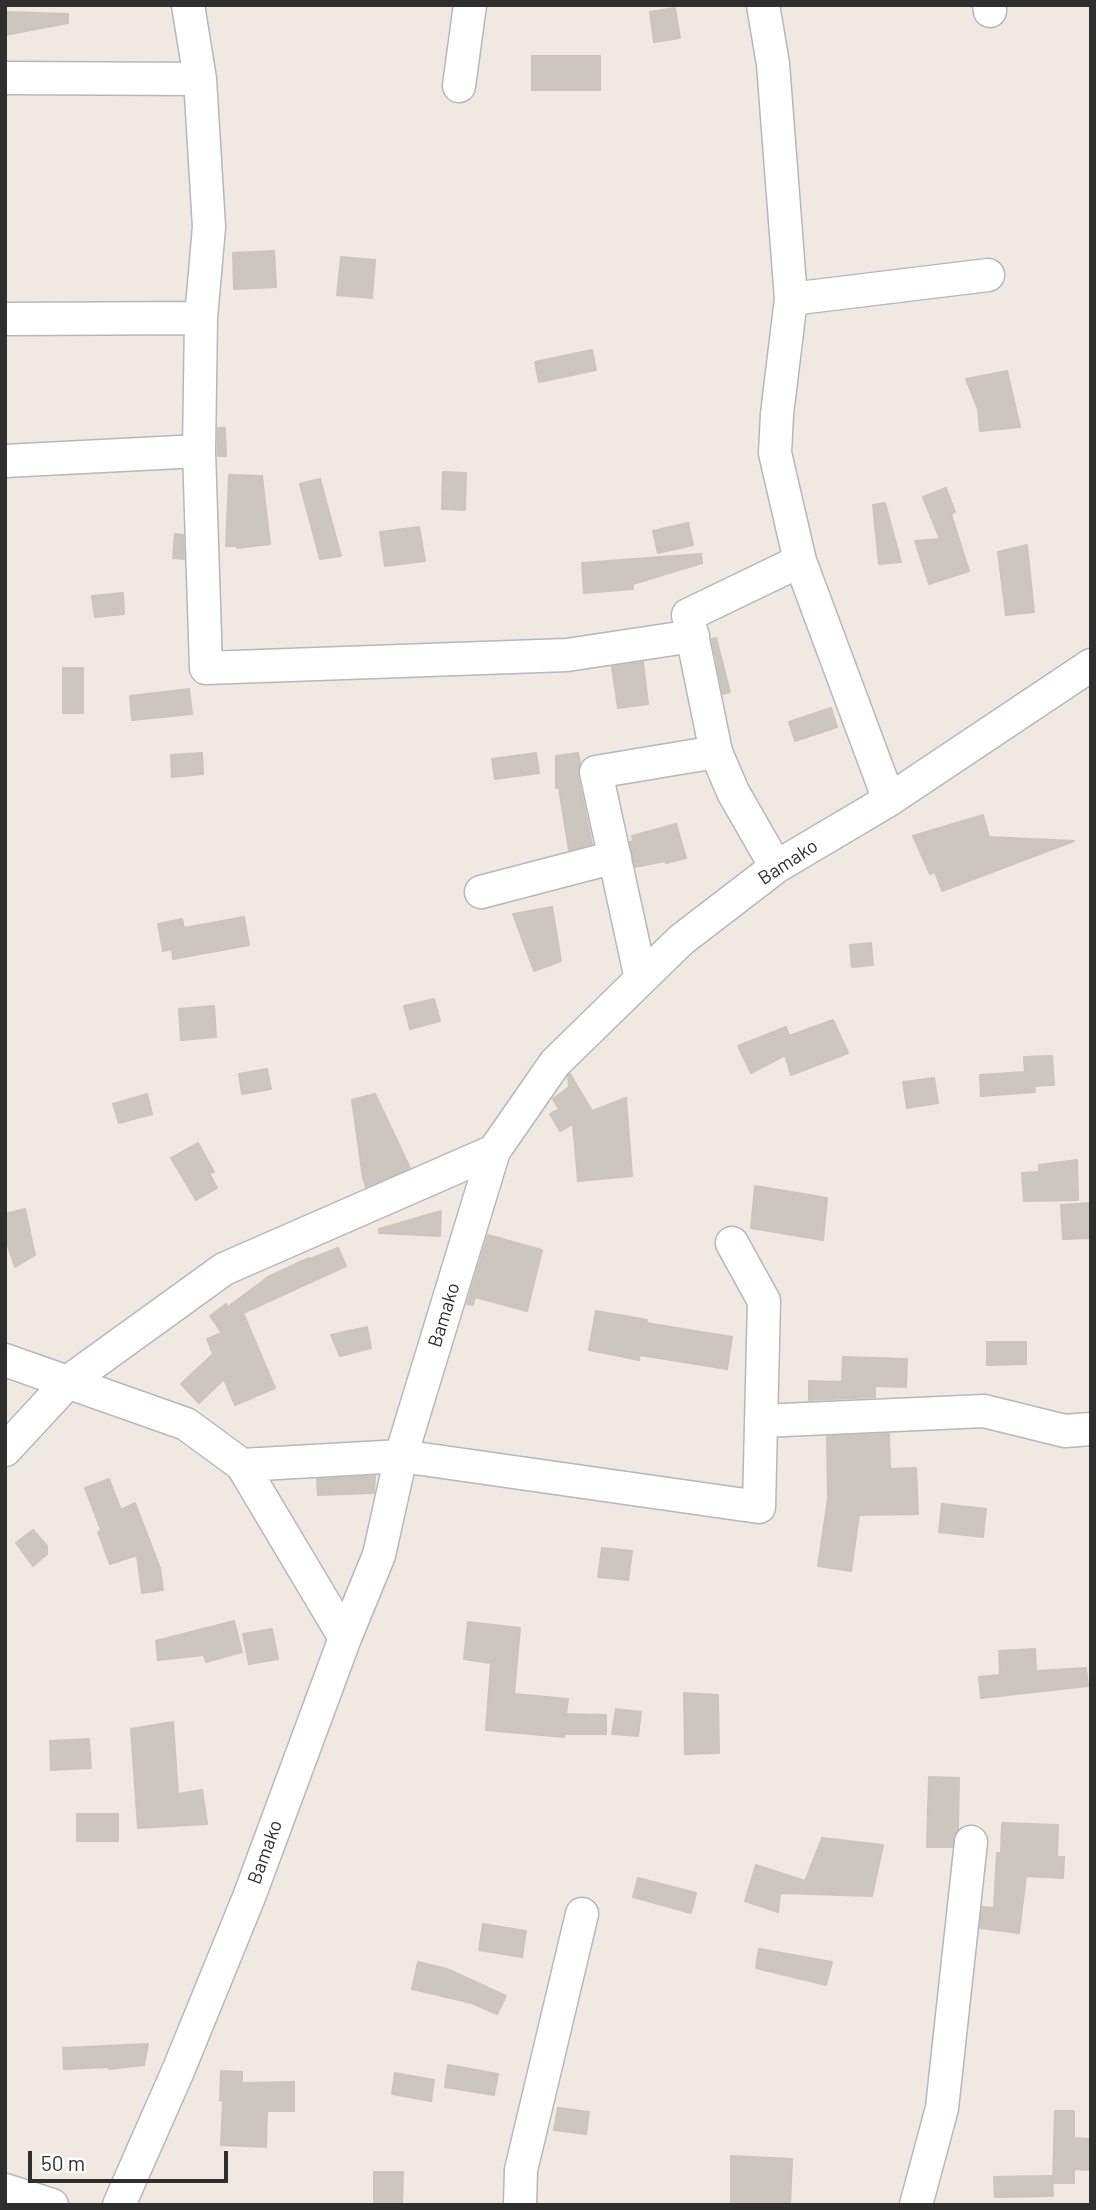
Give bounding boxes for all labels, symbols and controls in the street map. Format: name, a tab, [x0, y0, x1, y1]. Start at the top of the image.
street label: Bamako	[754, 834, 822, 890]
street label: Bamako	[423, 1280, 465, 1350]
street label: Bamako	[243, 1817, 287, 1887]
scale bar	[32, 2136, 231, 2180]
text: 50 m	[41, 2150, 85, 2175]

